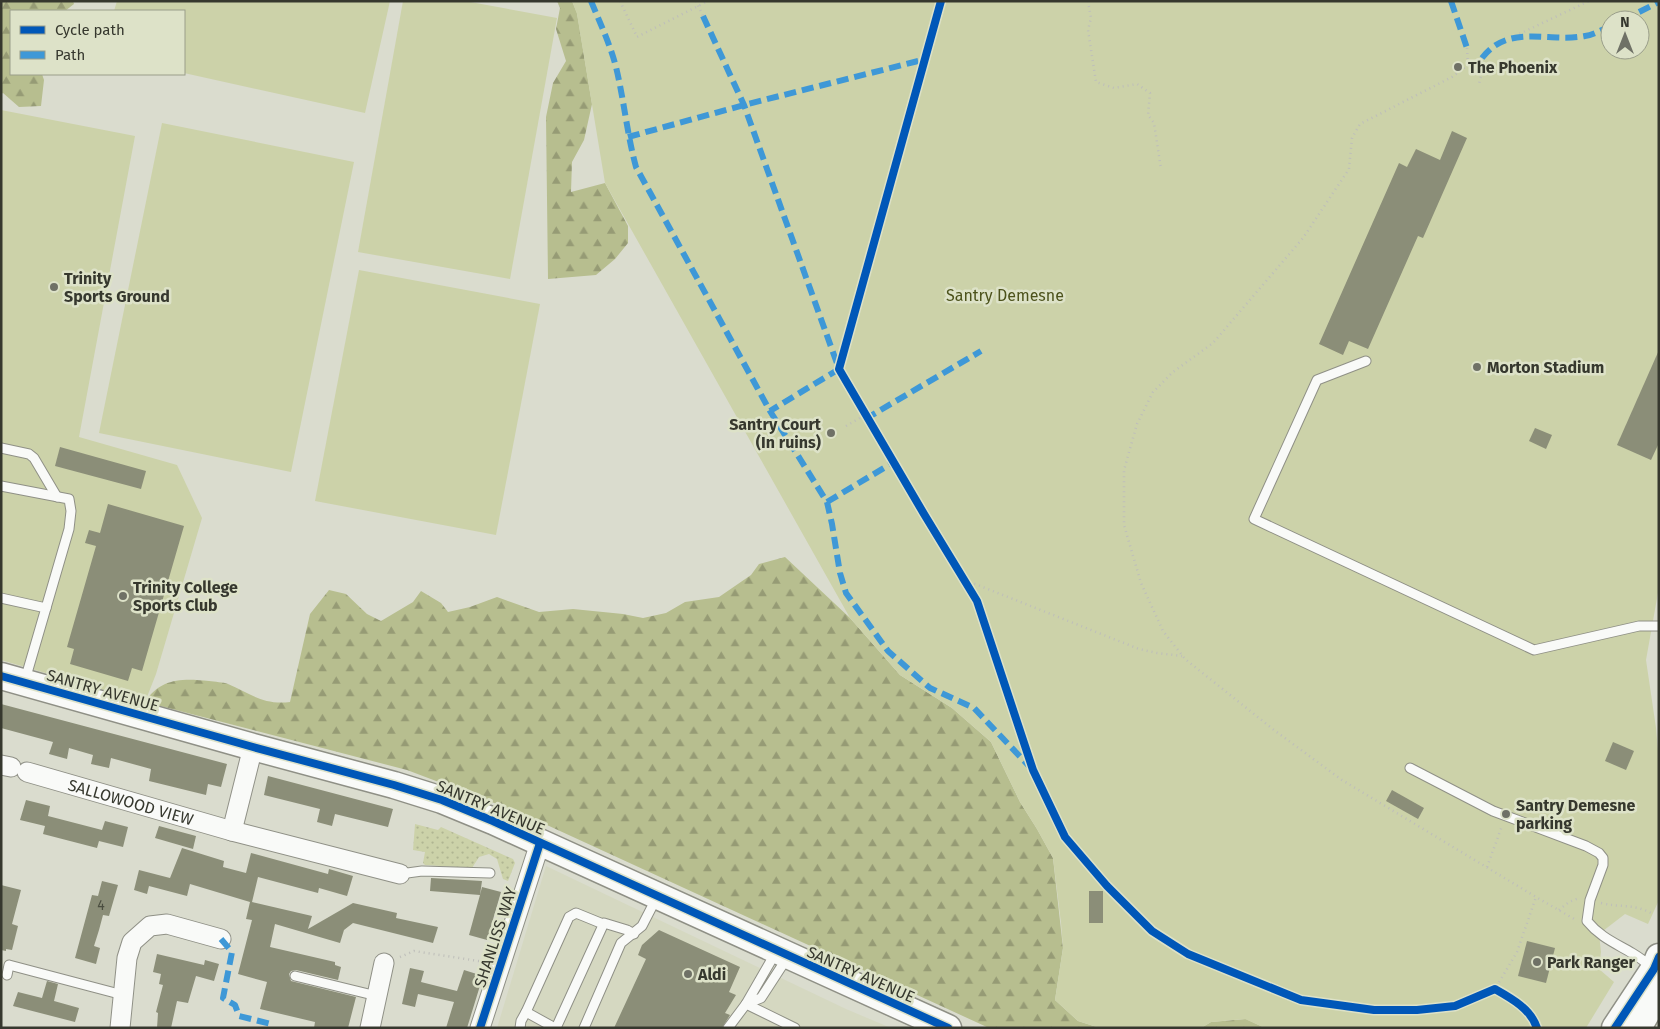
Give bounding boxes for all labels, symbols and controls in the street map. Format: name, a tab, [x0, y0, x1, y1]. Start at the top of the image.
legend	[10, 10, 185, 75]
north arrow	[1600, 10, 1650, 60]
text: N	[1620, 14, 1630, 31]
text: Cycle path	[55, 21, 125, 39]
text: Path	[55, 46, 85, 64]
place label: The Phoenix	[1468, 58, 1558, 77]
marker: The Phoenix	[1452, 61, 1464, 73]
place label: Trinity Sports Ground	[64, 269, 170, 306]
marker: Trinity Sports Ground	[48, 281, 60, 293]
park label: Santry Demesne	[946, 286, 1064, 305]
place label: Morton Stadium	[1487, 358, 1604, 377]
marker: Morton Stadium	[1471, 361, 1483, 373]
place label: Santry Court (In ruins)	[729, 415, 822, 452]
marker: Santry Court (In ruins)	[825, 427, 837, 439]
place label: Trinity College Sports Club	[133, 578, 238, 615]
marker: Trinity College Sports Club	[117, 590, 129, 602]
street label: SANTRY AVENUE	[45, 665, 161, 716]
street label: SALLOWOOD VIEW	[66, 775, 195, 829]
street label: SANTRY AVENUE	[434, 776, 548, 839]
place label: Santry Demesne parking	[1516, 796, 1635, 833]
marker: Santry Demesne parking	[1500, 808, 1512, 820]
street label: SHANLISS WAY	[470, 884, 521, 990]
house number: 4	[97, 897, 105, 914]
street label: SANTRY AVENUE	[804, 942, 918, 1007]
place label: Park Ranger	[1547, 953, 1636, 972]
marker: Park Ranger	[1531, 956, 1543, 968]
place label: Aldi	[697, 965, 726, 984]
marker: Aldi	[682, 968, 694, 980]

